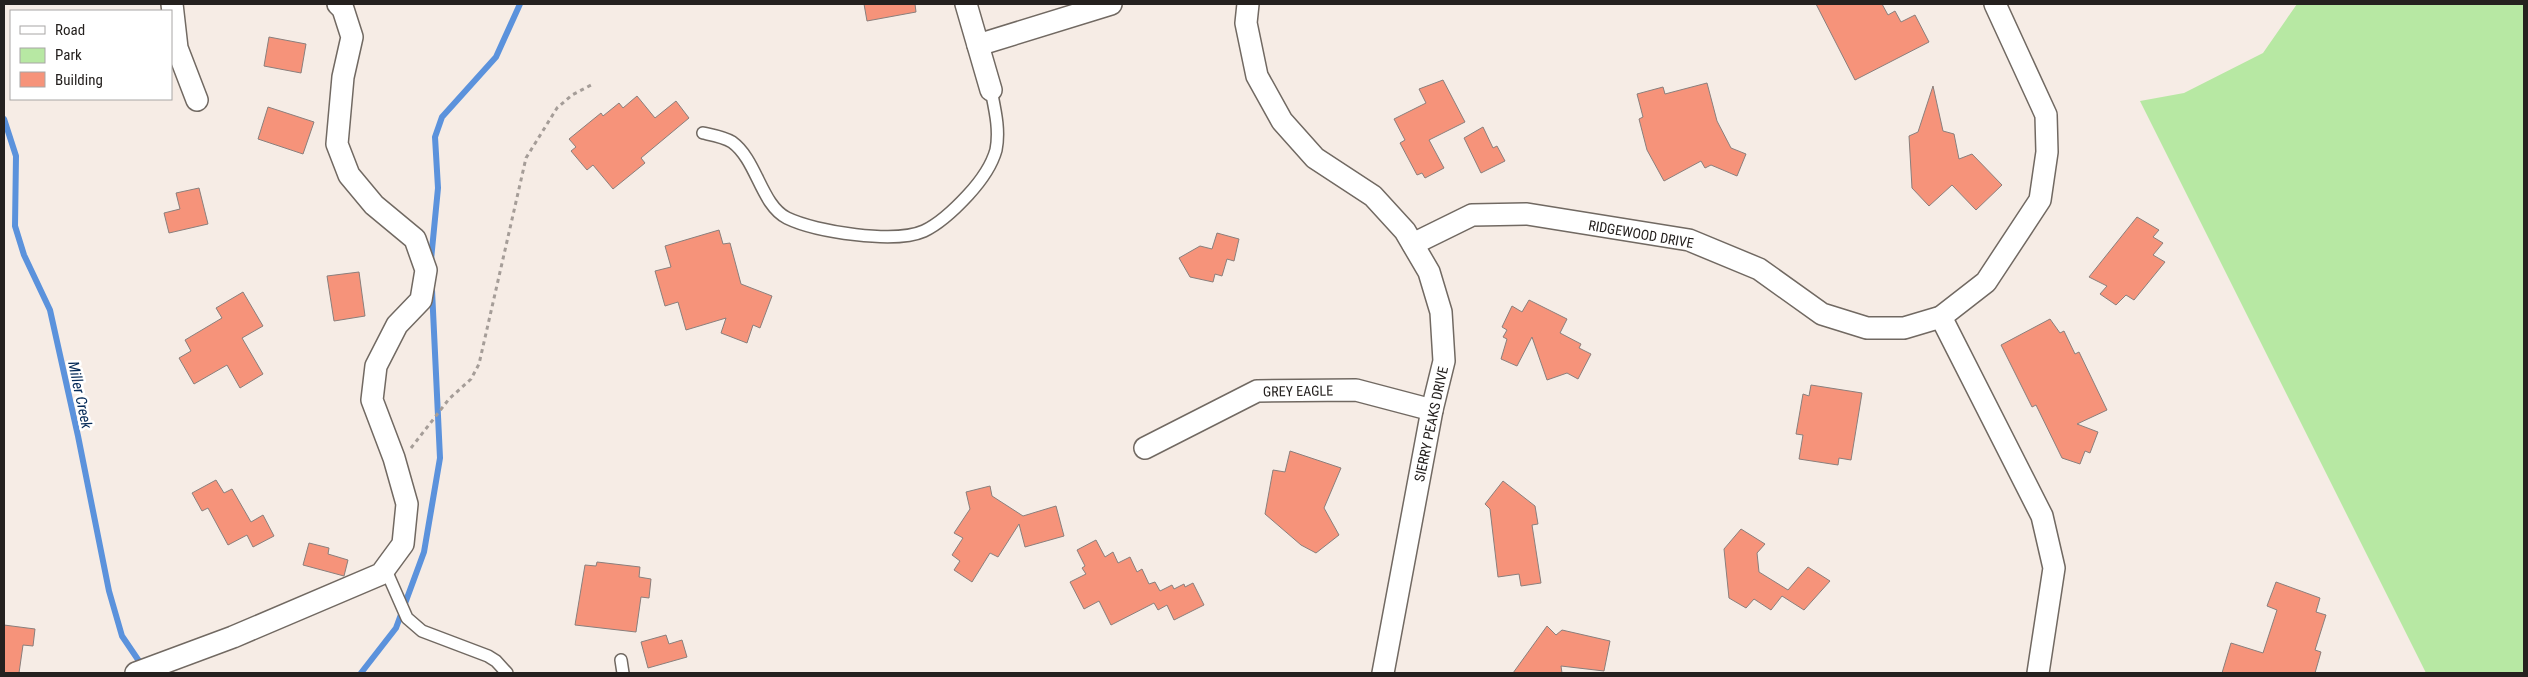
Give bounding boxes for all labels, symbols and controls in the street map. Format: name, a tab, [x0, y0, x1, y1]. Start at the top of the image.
legend	[10, 10, 172, 100]
text: Road	[55, 21, 85, 39]
text: Park	[55, 46, 82, 64]
text: Building	[55, 71, 103, 89]
street label: RIDGEWOOD DRIVE	[1587, 217, 1695, 251]
water label: Miller Creek	[64, 360, 96, 431]
street label: SIERRY PEAKS DRIVE	[1411, 365, 1451, 483]
street label: GREY EAGLE	[1263, 382, 1333, 400]

